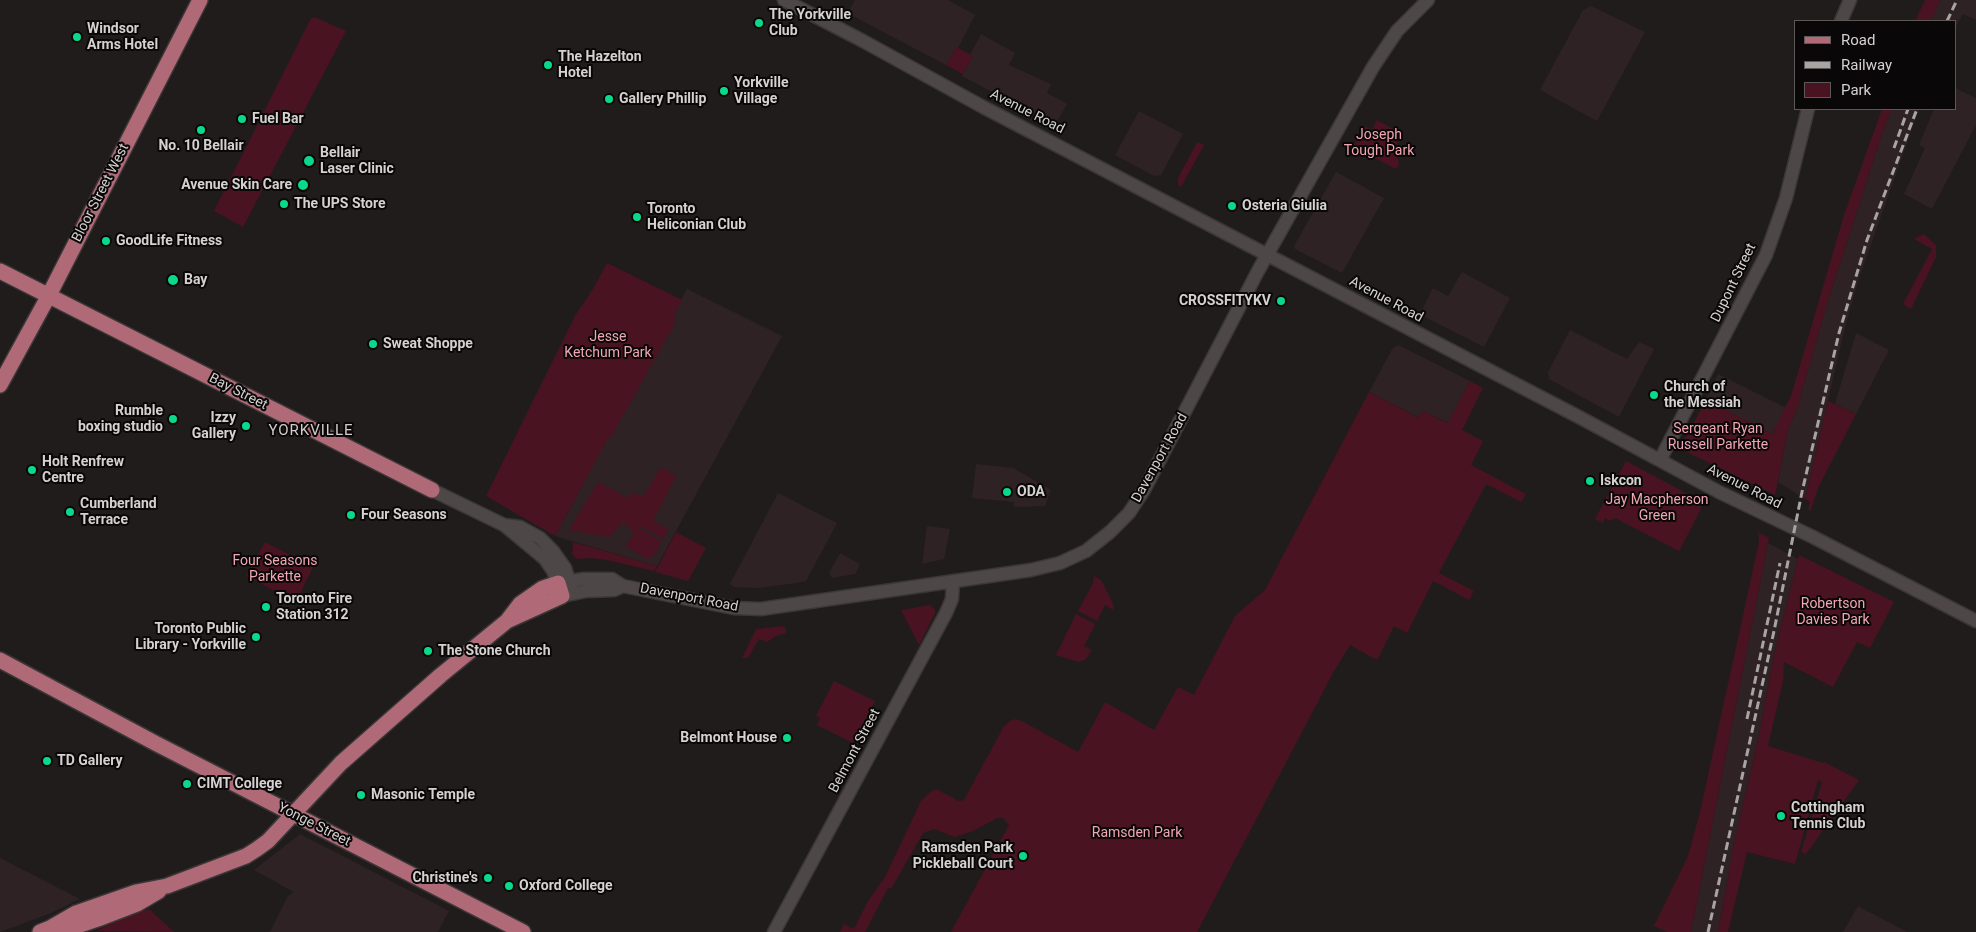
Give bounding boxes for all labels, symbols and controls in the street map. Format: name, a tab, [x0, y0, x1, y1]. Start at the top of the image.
place label: The Yorkville Club	[769, 7, 851, 40]
marker: The Yorkville Club	[753, 17, 765, 29]
legend	[1794, 20, 1956, 110]
place label: Windsor Arms Hotel	[87, 21, 158, 54]
marker: Windsor Arms Hotel	[71, 31, 83, 43]
text: Road	[1841, 31, 1875, 49]
place label: The Hazelton Hotel	[558, 49, 642, 82]
text: Railway	[1841, 56, 1892, 74]
marker: The Hazelton Hotel	[542, 59, 554, 71]
place label: Yorkville Village	[734, 75, 788, 108]
text: Park	[1841, 81, 1871, 99]
marker: Yorkville Village	[718, 85, 730, 97]
street label: Avenue Road	[987, 86, 1067, 138]
place label: Gallery Phillip	[619, 91, 706, 107]
marker: Gallery Phillip	[603, 93, 615, 105]
place label: Fuel Bar	[252, 111, 304, 127]
marker: Fuel Bar	[236, 113, 248, 125]
marker: No. 10 Bellair	[195, 124, 207, 136]
park label: Joseph Tough Park	[1344, 127, 1414, 160]
place label: No. 10 Bellair	[158, 138, 244, 154]
street label: Bloor Street West	[69, 141, 133, 245]
place label: Bellair Laser Clinic	[320, 145, 394, 178]
marker: Bellair Laser Clinic	[302, 154, 316, 168]
place label: Avenue Skin Care	[181, 177, 292, 193]
marker: Avenue Skin Care	[296, 178, 310, 192]
place label: The UPS Store	[294, 196, 386, 212]
marker: The UPS Store	[278, 198, 290, 210]
place label: Osteria Giulia	[1242, 198, 1327, 214]
marker: Osteria Giulia	[1226, 200, 1238, 212]
place label: Toronto Heliconian Club	[647, 201, 746, 233]
marker: Toronto Heliconian Club	[631, 211, 643, 223]
place label: GoodLife Fitness	[116, 233, 222, 249]
marker: GoodLife Fitness	[100, 235, 112, 247]
street label: Dupont Street	[1708, 241, 1760, 325]
place label: Bay	[184, 272, 207, 288]
marker: Bay	[166, 273, 180, 287]
street label: Avenue Road	[1346, 273, 1426, 327]
place label: CROSSFITYKV	[1179, 293, 1271, 309]
marker: CROSSFITYKV	[1275, 295, 1287, 307]
park label: Jesse Ketchum Park	[564, 329, 652, 362]
place label: Sweat Shoppe	[383, 336, 473, 352]
marker: Sweat Shoppe	[367, 338, 379, 350]
street label: Bay Street	[206, 370, 270, 414]
place label: Church of the Messiah	[1664, 379, 1741, 412]
marker: Church of the Messiah	[1648, 389, 1660, 401]
place label: Rumble boxing studio	[78, 403, 163, 436]
place label: Izzy Gallery	[192, 410, 236, 442]
street label: Davenport Road	[1128, 410, 1192, 506]
marker: Rumble boxing studio	[167, 413, 179, 425]
marker: Izzy Gallery	[240, 420, 252, 432]
park label: Sergeant Ryan Russell Parkette	[1668, 421, 1768, 454]
district label: YORKVILLE	[267, 422, 355, 440]
place label: Holt Renfrew Centre	[42, 454, 124, 487]
street label: Avenue Road	[1704, 461, 1784, 513]
marker: Holt Renfrew Centre	[26, 464, 38, 476]
place label: Iskcon	[1600, 473, 1642, 489]
marker: Iskcon	[1584, 475, 1596, 487]
place label: ODA	[1017, 484, 1045, 500]
marker: ODA	[1001, 486, 1013, 498]
park label: Jay Macpherson Green	[1605, 492, 1709, 524]
place label: Cumberland Terrace	[80, 496, 157, 528]
marker: Cumberland Terrace	[64, 506, 76, 518]
place label: Four Seasons	[361, 507, 447, 523]
marker: Four Seasons	[345, 509, 357, 521]
park label: Four Seasons Parkette	[232, 553, 318, 586]
street label: Davenport Road	[638, 580, 740, 616]
place label: Toronto Fire Station 312	[276, 591, 352, 624]
park label: Robertson Davies Park	[1796, 596, 1870, 628]
marker: Toronto Fire Station 312	[260, 601, 272, 613]
place label: Toronto Public Library - Yorkville	[135, 621, 246, 654]
marker: Toronto Public Library - Yorkville	[250, 631, 262, 643]
place label: The Stone Church	[438, 643, 550, 659]
marker: The Stone Church	[422, 645, 434, 657]
street label: Belmont Street	[826, 706, 884, 796]
place label: Belmont House	[680, 730, 777, 746]
marker: Belmont House	[781, 732, 793, 744]
place label: TD Gallery	[57, 753, 123, 769]
marker: TD Gallery	[41, 755, 53, 767]
place label: CIMT College	[197, 776, 282, 792]
marker: CIMT College	[181, 778, 193, 790]
place label: Masonic Temple	[371, 787, 475, 803]
marker: Masonic Temple	[355, 789, 367, 801]
street label: Yonge Street	[275, 799, 353, 851]
place label: Cottingham Tennis Club	[1791, 800, 1865, 832]
marker: Cottingham Tennis Club	[1775, 810, 1787, 822]
park label: Ramsden Park	[1092, 825, 1182, 841]
place label: Ramsden Park Pickleball Court	[913, 840, 1013, 872]
marker: Ramsden Park Pickleball Court	[1017, 850, 1029, 862]
place label: Christine's	[412, 870, 478, 886]
marker: Christine's	[482, 872, 494, 884]
place label: Oxford College	[519, 878, 613, 894]
marker: Oxford College	[503, 880, 515, 892]

